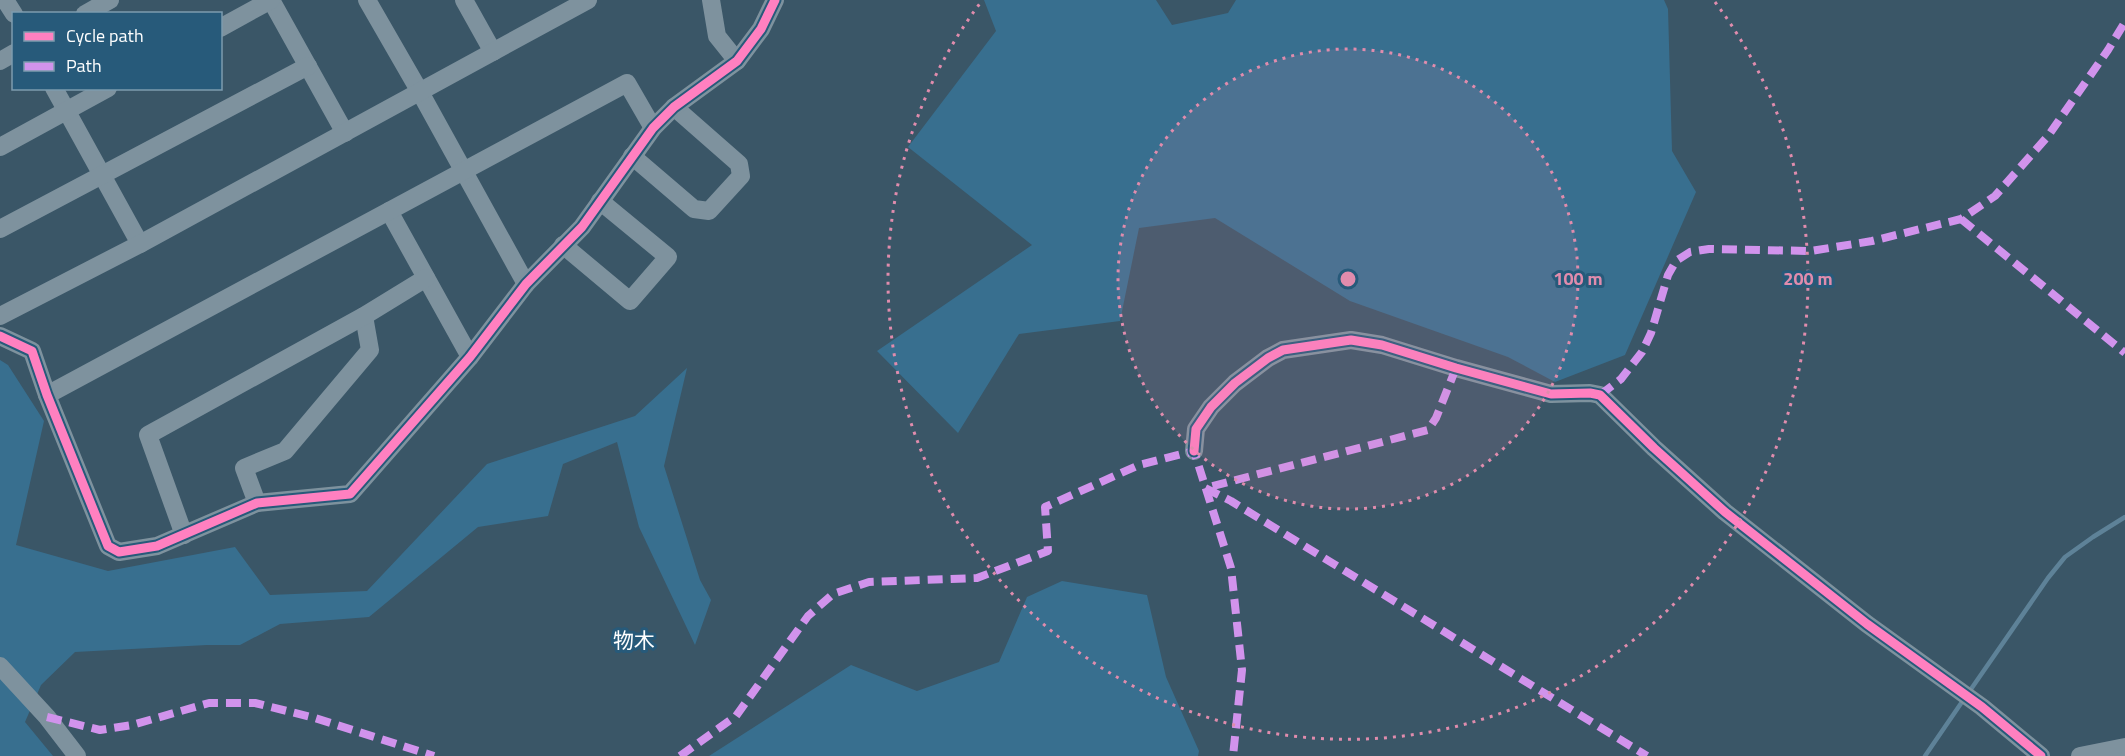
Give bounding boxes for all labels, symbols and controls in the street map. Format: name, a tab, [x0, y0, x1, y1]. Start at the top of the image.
legend	[12, 12, 222, 90]
text: Cycle path	[66, 22, 144, 49]
text: Path	[66, 52, 102, 79]
text: 100 m	[1553, 265, 1603, 292]
text: 200 m	[1783, 265, 1833, 292]
centre of rings	[1338, 269, 1358, 289]
district label: 物木	[613, 624, 655, 656]

